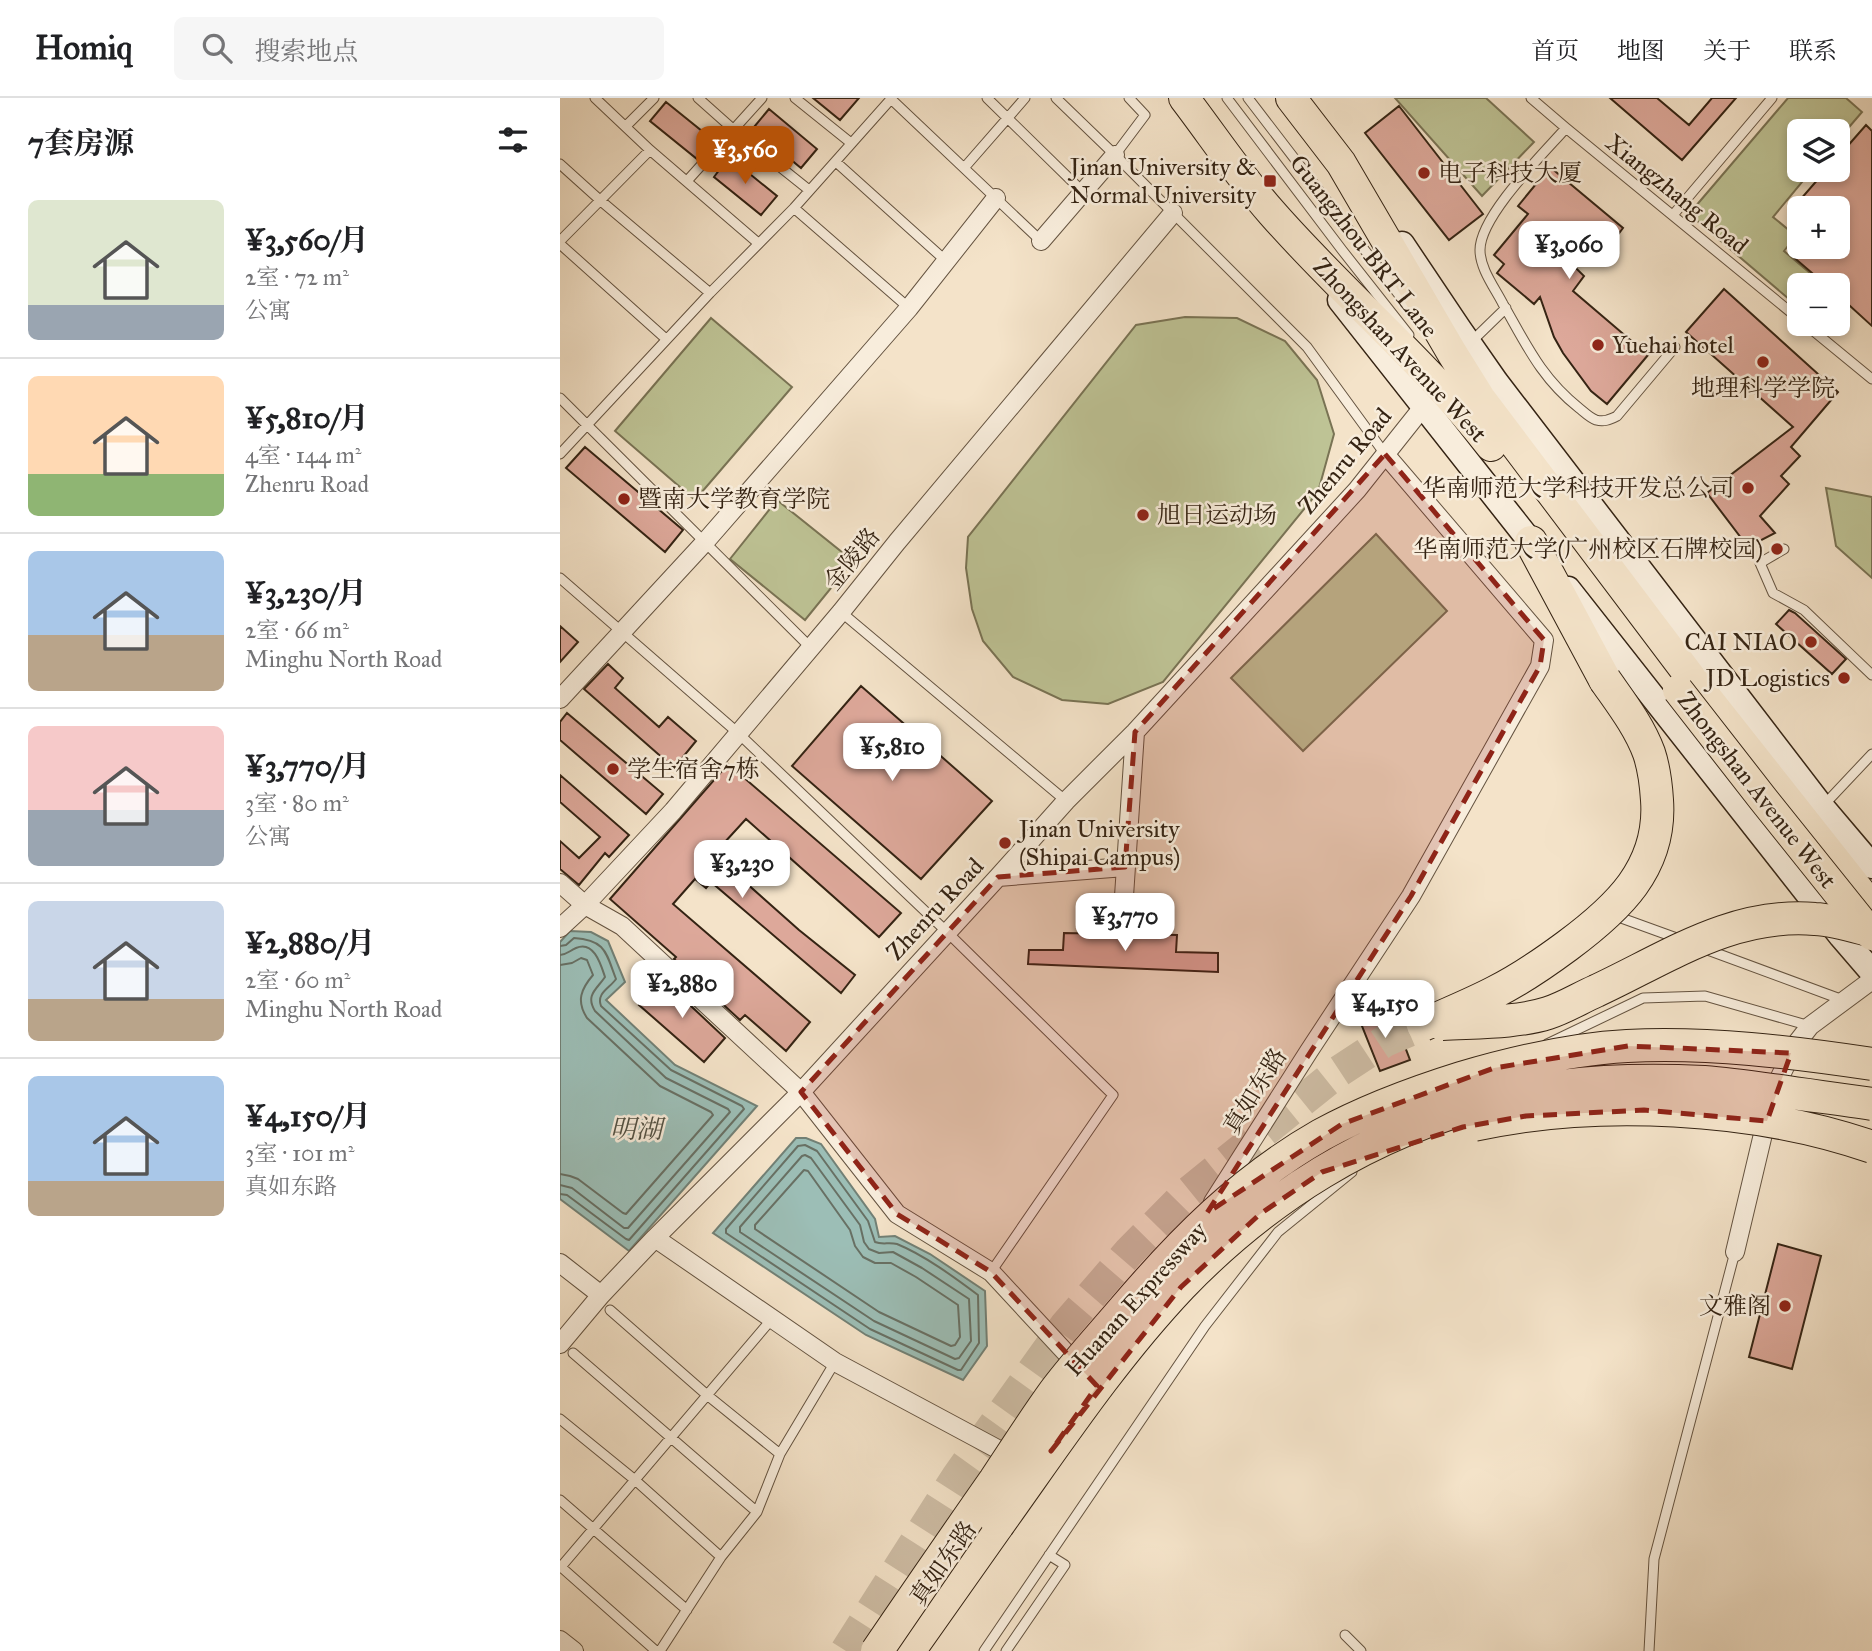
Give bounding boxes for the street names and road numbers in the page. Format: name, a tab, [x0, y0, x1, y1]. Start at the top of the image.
street label: Xiangzhang Road	[1600, 127, 1754, 261]
street label: Guangzhou BRT Lane	[1283, 149, 1445, 343]
street label: Zhongshan Avenue West	[1307, 252, 1494, 449]
street label: Zhenru Road	[1292, 402, 1398, 520]
street label: 金陵路	[818, 522, 886, 596]
street label: Zhongshan Avenue West	[1671, 686, 1843, 895]
street label: Zhenru Road	[880, 851, 990, 967]
street label: 真如东路	[1217, 1042, 1293, 1140]
street label: Huanan Expressway	[1059, 1215, 1214, 1382]
street label: 真如东路	[903, 1515, 983, 1611]

